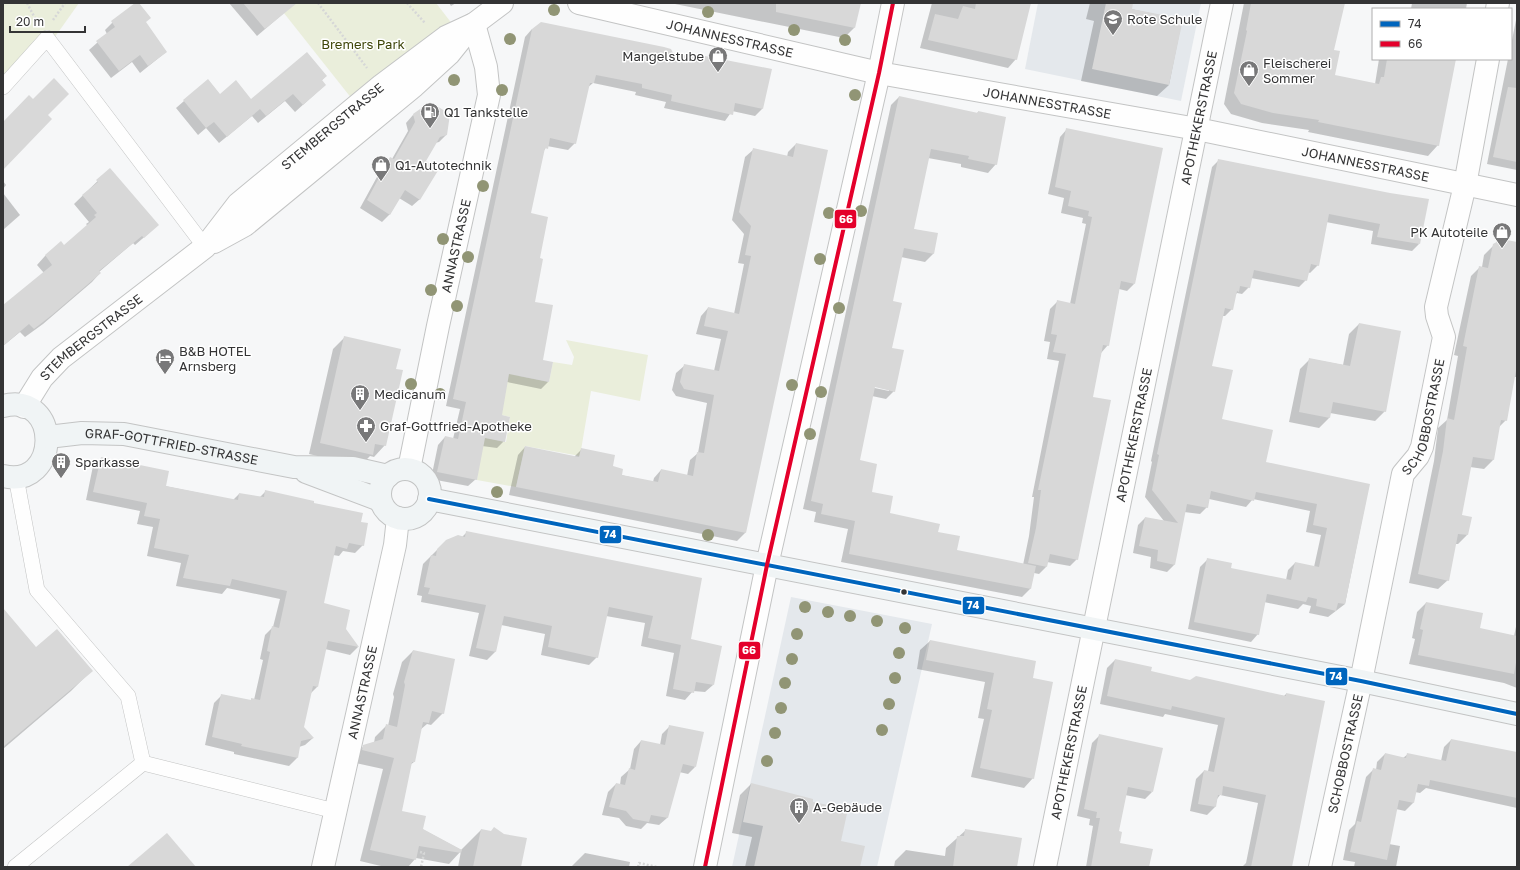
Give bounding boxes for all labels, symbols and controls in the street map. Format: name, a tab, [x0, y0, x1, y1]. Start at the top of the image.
scale bar	[10, 8, 85, 34]
school or university icon: Rote Schule	[1102, 8, 1124, 36]
legend	[1372, 8, 1512, 60]
place label: Rote Schule	[1127, 11, 1202, 27]
text: 20 m	[16, 14, 44, 29]
street label: JOHANNESSTRASSE	[665, 16, 795, 61]
text: 74	[1408, 16, 1422, 31]
park label: Bremers Park	[321, 36, 405, 52]
text: 66	[1408, 36, 1423, 51]
shop icon: Mangelstube	[707, 45, 729, 73]
place label: Mangelstube	[622, 48, 704, 64]
street label: APOTHEKERSTRASSE	[1177, 49, 1220, 186]
place label: Fleischerei Sommer	[1263, 55, 1331, 86]
shop icon: Fleischerei Sommer	[1238, 59, 1260, 87]
street label: STEMBERGSTRASSE	[278, 79, 387, 173]
street label: JOHANNESSTRASSE	[982, 84, 1113, 122]
fuel station icon: Q1 Tankstelle	[419, 101, 441, 129]
place label: Q1 Tankstelle	[444, 104, 528, 120]
street label: JOHANNESSTRASSE	[1300, 143, 1431, 185]
shop icon: Q1-Autotechnik	[370, 154, 392, 182]
place label: Q1-Autotechnik	[395, 157, 492, 173]
street label: ANNASTRASSE	[438, 197, 474, 294]
line badge: 66	[834, 209, 857, 229]
text: 66	[839, 212, 853, 225]
shop icon: PK Autoteile	[1491, 221, 1513, 249]
place label: PK Autoteile	[1410, 224, 1488, 240]
street label: STEMBERGSTRASSE	[36, 290, 146, 384]
place label: B&B HOTEL Arnsberg	[179, 343, 252, 374]
hotel icon: B&B HOTEL Arnsberg	[154, 347, 176, 375]
street label: SCHOBBOSTRASSE	[1398, 357, 1448, 478]
street label: APOTHEKERSTRASSE	[1112, 366, 1155, 503]
building icon: Medicanum	[349, 383, 371, 411]
place label: Medicanum	[374, 386, 446, 402]
pharmacy icon: Graf-Gottfried-Apotheke	[355, 415, 377, 443]
place label: Graf-Gottfried-Apotheke	[380, 418, 532, 434]
street label: GRAF-GOTTFRIED-STRASSE	[85, 425, 260, 468]
building icon: Sparkasse	[50, 451, 72, 479]
place label: Sparkasse	[75, 454, 140, 470]
line badge: 74	[599, 525, 622, 544]
text: 74	[604, 527, 617, 540]
unlabelled marker	[899, 587, 909, 597]
line badge: 74	[962, 596, 985, 615]
text: 74	[967, 598, 980, 611]
line badge: 66	[738, 641, 761, 660]
text: 66	[742, 643, 756, 656]
street label: ANNASTRASSE	[344, 644, 380, 741]
line badge: 74	[1325, 667, 1348, 686]
text: 74	[1330, 669, 1343, 682]
street label: APOTHEKERSTRASSE	[1047, 684, 1090, 821]
street label: SCHOBBOSTRASSE	[1324, 692, 1366, 815]
building icon: A-Gebäude	[788, 796, 810, 824]
place label: A-Gebäude	[813, 799, 882, 815]

